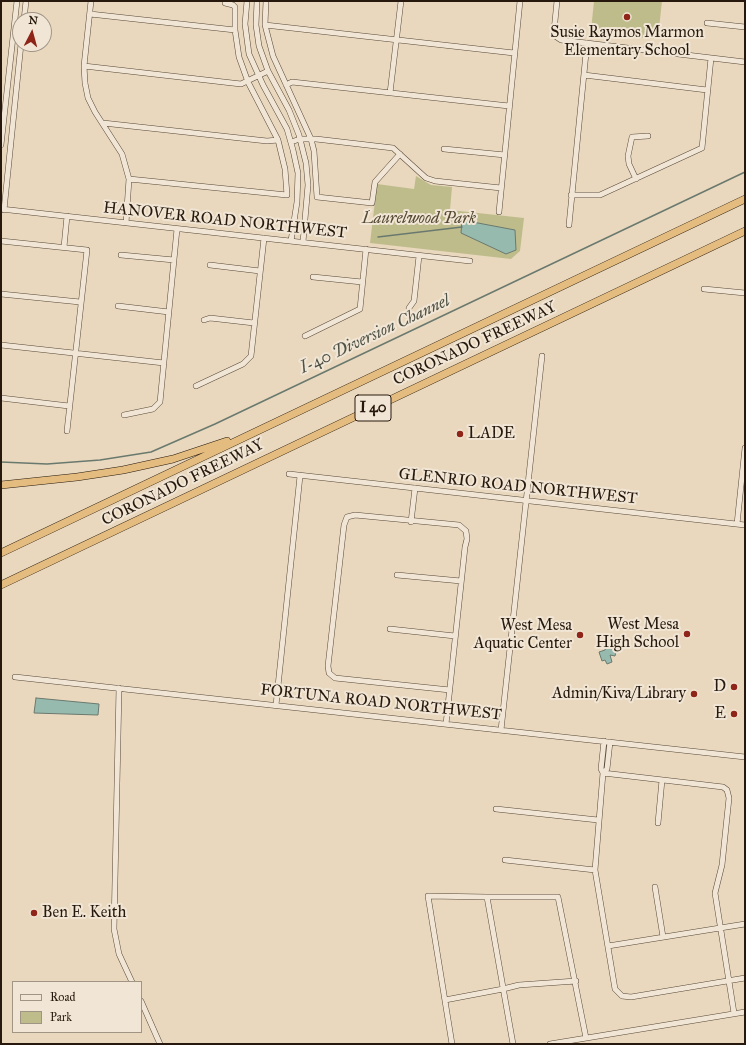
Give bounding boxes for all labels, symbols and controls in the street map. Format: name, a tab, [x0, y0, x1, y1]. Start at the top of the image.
north arrow	[12, 12, 52, 52]
marker: Susie Raymos Marmon Elementary School	[622, 12, 632, 22]
text: N	[28, 14, 39, 28]
place label: Susie Raymos Marmon Elementary School	[550, 23, 704, 61]
street label: HANOVER ROAD NORTHWEST	[102, 199, 348, 243]
park label: Laurelwood Park	[362, 209, 476, 229]
water label: I-40 Diversion Channel	[297, 291, 453, 379]
street label: CORONADO FREEWAY	[390, 298, 560, 390]
road number: I 40	[355, 395, 391, 421]
place label: LADE	[468, 424, 515, 444]
marker: LADE	[455, 429, 465, 439]
street label: CORONADO FREEWAY	[99, 435, 267, 531]
street label: GLENRIO ROAD NORTHWEST	[398, 465, 638, 509]
place label: West Mesa High School	[596, 615, 679, 653]
place label: West Mesa Aquatic Center	[474, 616, 572, 654]
marker: West Mesa High School	[682, 629, 692, 639]
marker: West Mesa Aquatic Center	[575, 630, 585, 640]
place label: D	[713, 677, 726, 697]
street label: FORTUNA ROAD NORTHWEST	[259, 681, 503, 725]
marker: D	[729, 682, 739, 692]
place label: Admin/Kiva/Library	[552, 684, 686, 704]
marker: Admin/Kiva/Library	[689, 689, 699, 699]
place label: E	[715, 704, 726, 724]
marker: E	[729, 709, 739, 719]
place label: Ben E. Keith	[42, 903, 126, 923]
marker: Ben E. Keith	[29, 908, 39, 918]
legend	[12, 981, 142, 1033]
text: Road	[50, 990, 76, 1004]
text: Park	[50, 1010, 72, 1024]

